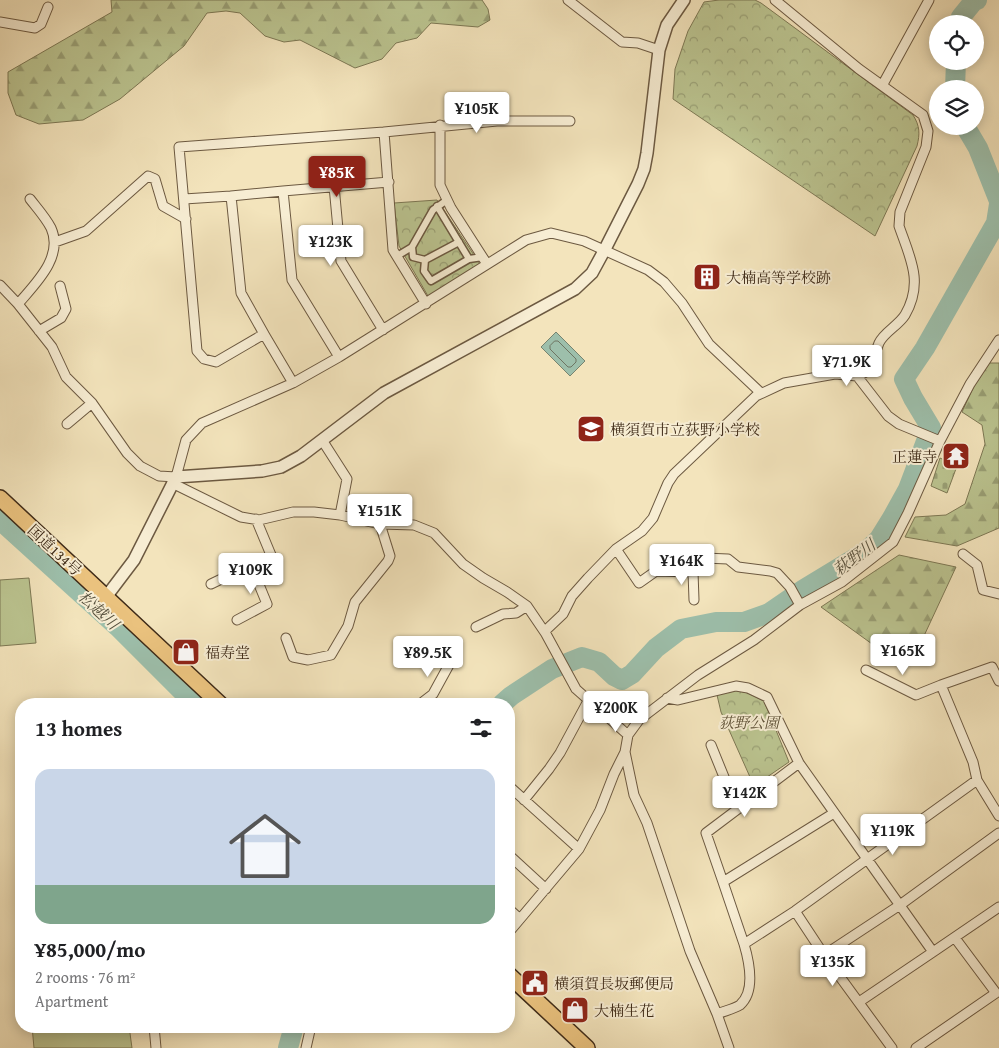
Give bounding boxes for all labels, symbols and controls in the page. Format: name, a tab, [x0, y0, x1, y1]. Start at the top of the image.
map controls	[929, 15, 984, 135]
button: locate	[929, 15, 984, 70]
button: layers	[929, 80, 984, 135]
pin: ¥105K	[442, 92, 512, 134]
text: ¥105K	[455, 96, 499, 120]
pin: ¥85K	[307, 156, 367, 198]
text: ¥85K	[320, 160, 354, 184]
pin: ¥123K	[296, 224, 366, 267]
text: ¥123K	[309, 229, 353, 253]
building icon: 大楠高等学校跡	[692, 262, 722, 292]
place label: 大楠高等学校跡	[726, 267, 831, 288]
pin: ¥71.9K	[806, 344, 888, 387]
text: ¥71.9K	[823, 349, 871, 373]
school or university icon: 横須賀市立荻野小学校	[576, 414, 606, 444]
place label: 横須賀市立荻野小学校	[610, 419, 760, 440]
temple icon: 正蓮寺	[941, 441, 971, 471]
place label: 正蓮寺	[892, 446, 937, 467]
pin: ¥151K	[345, 494, 415, 536]
text: ¥151K	[358, 498, 402, 522]
street label: 国道134号	[23, 520, 87, 580]
water label: 萩野川	[828, 532, 882, 581]
pin: ¥164K	[647, 544, 717, 586]
text: ¥164K	[660, 548, 704, 572]
pin: ¥109K	[216, 552, 286, 595]
text: ¥109K	[229, 557, 273, 581]
water label: 松越川	[73, 585, 126, 637]
pin: ¥165K	[868, 634, 938, 676]
pin: ¥89.5K	[387, 636, 469, 678]
shop icon: 福寿堂	[171, 637, 201, 667]
text: ¥165K	[881, 638, 925, 662]
text: ¥89.5K	[404, 640, 452, 664]
place label: 福寿堂	[205, 642, 250, 663]
pin: ¥200K	[581, 690, 651, 733]
text: ¥200K	[594, 695, 638, 719]
park label: 荻野公園	[719, 712, 782, 733]
text: 13 homes	[35, 713, 122, 744]
icon: filters	[467, 714, 495, 742]
pin: ¥142K	[710, 776, 780, 818]
text: ¥142K	[723, 780, 767, 804]
icon: home	[220, 801, 310, 891]
pin: ¥119K	[858, 814, 928, 856]
text: ¥119K	[871, 818, 915, 842]
text: ¥85,000/mo	[35, 934, 145, 965]
pin: ¥135K	[798, 944, 868, 987]
text: ¥135K	[811, 949, 855, 973]
text: 2 rooms · 76 m²	[35, 965, 135, 989]
public building icon: 横須賀長坂郵便局	[520, 968, 550, 998]
place label: 横須賀長坂郵便局	[554, 973, 674, 994]
text: Apartment	[35, 989, 108, 1013]
shop icon: 大楠生花	[560, 995, 590, 1025]
place label: 大楠生花	[594, 1000, 654, 1021]

